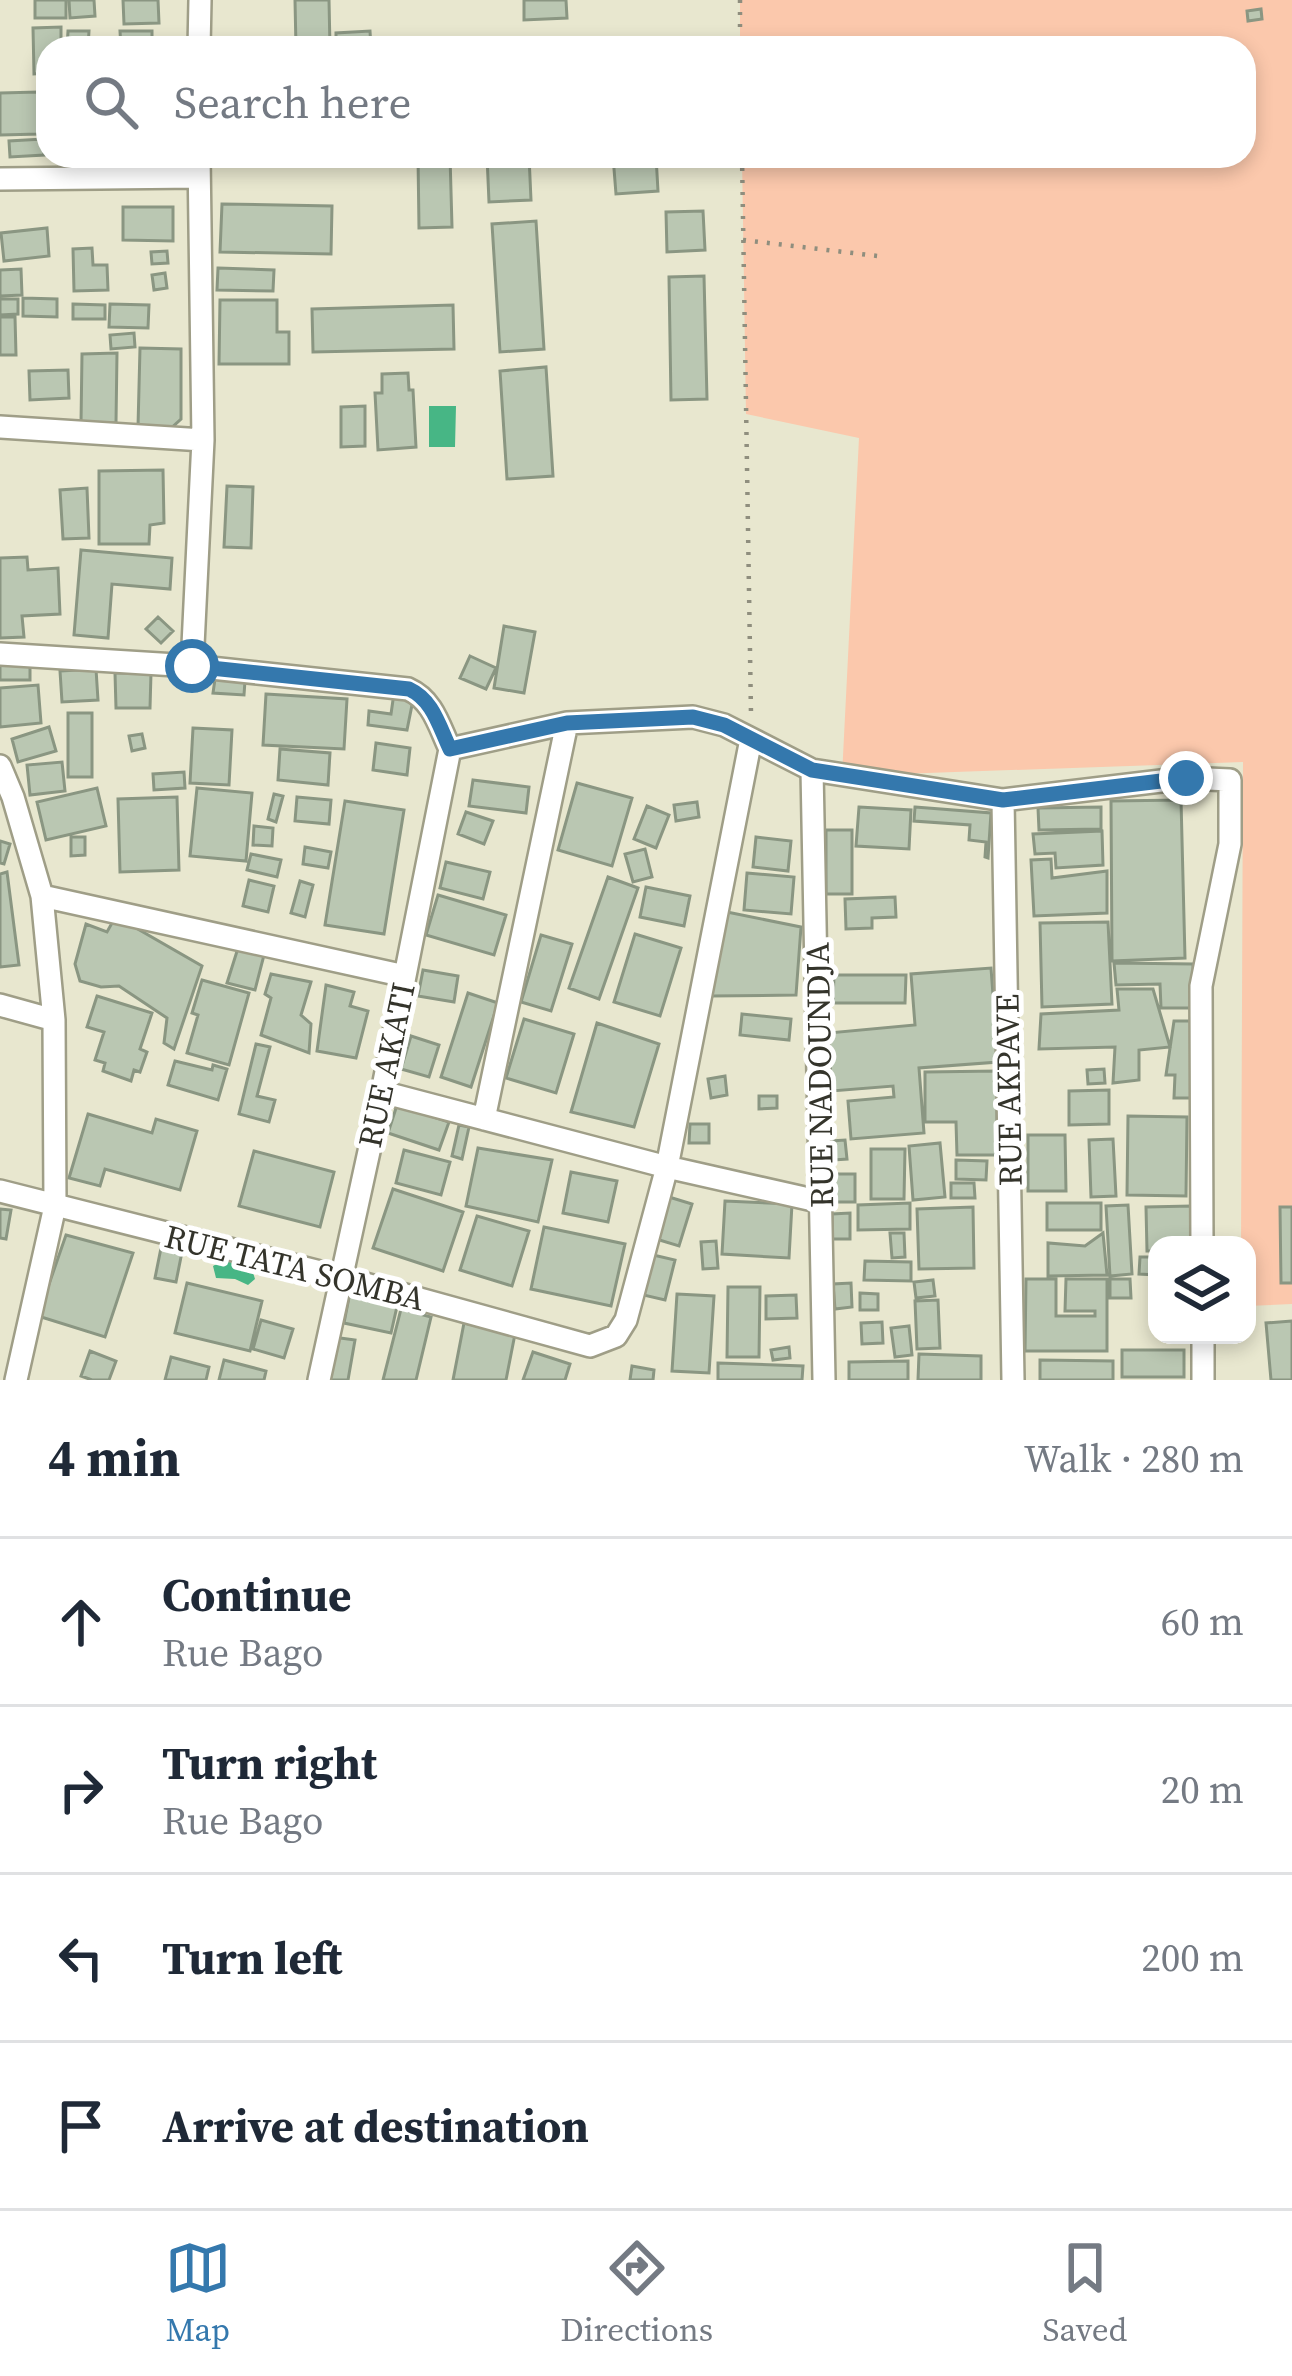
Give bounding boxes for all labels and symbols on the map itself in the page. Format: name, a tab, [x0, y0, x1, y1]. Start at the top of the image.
route start	[165, 639, 219, 693]
route end	[1159, 751, 1213, 805]
street label: RUE NADOUNDJA	[795, 942, 844, 1208]
street label: RUE AKATI	[347, 979, 426, 1152]
street label: RUE AKPAVE	[984, 993, 1033, 1187]
street label: RUE TATA SOMBA	[160, 1213, 430, 1322]

